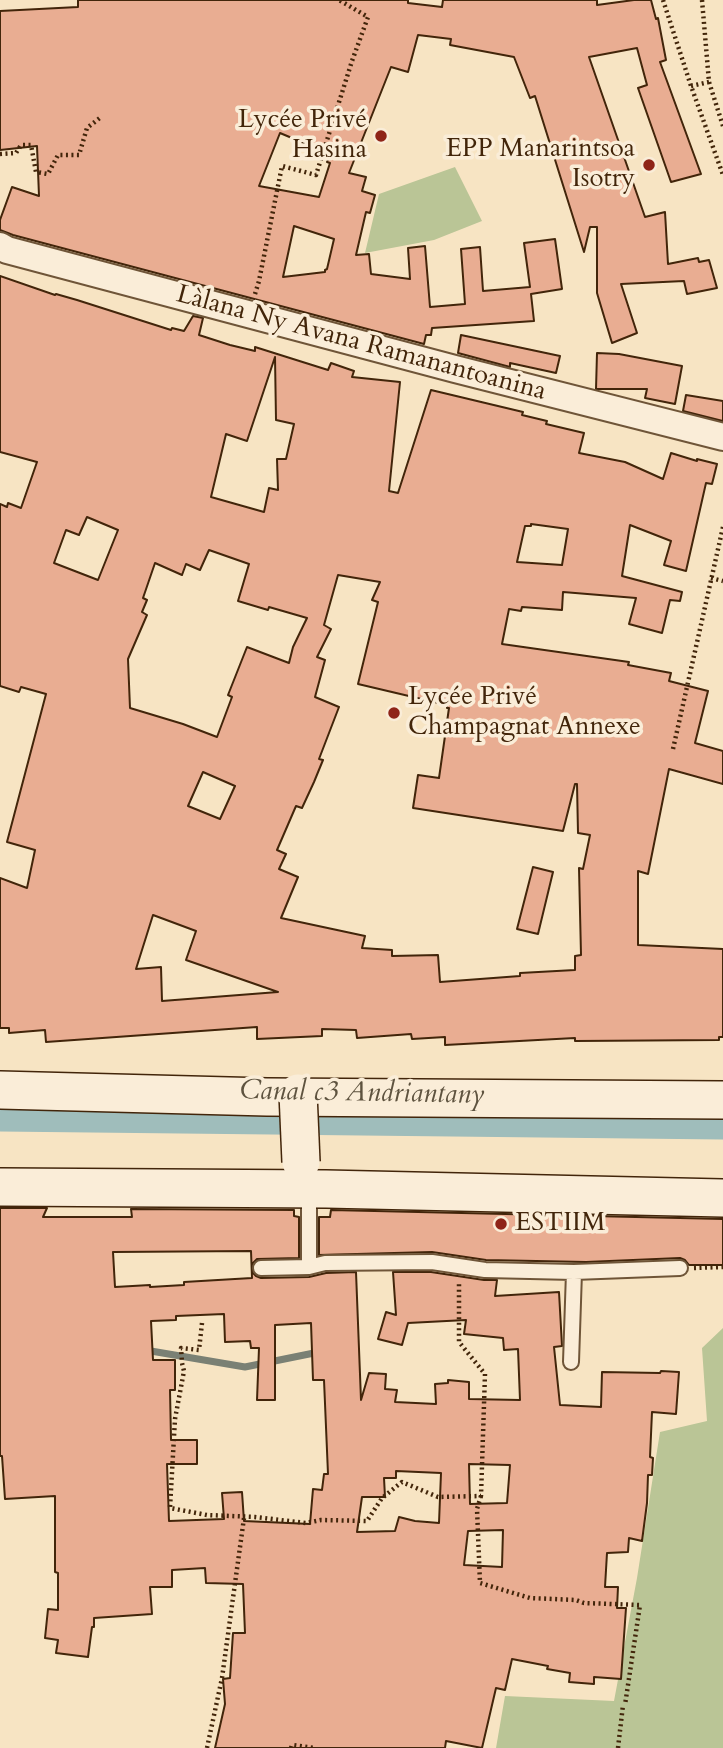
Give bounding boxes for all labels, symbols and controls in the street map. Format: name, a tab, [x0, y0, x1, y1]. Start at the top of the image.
place label: Lycée Privé Hasina	[238, 105, 367, 166]
marker: Lycée Privé Hasina	[373, 128, 389, 144]
place label: EPP Manarintsoa Isotry	[446, 134, 635, 196]
marker: EPP Manarintsoa Isotry	[641, 157, 657, 173]
street label: Làlana Ny Avana Ramanantoanina	[173, 280, 549, 408]
place label: Lycée Privé Champagnat Annexe	[408, 682, 641, 744]
marker: Lycée Privé Champagnat Annexe	[386, 705, 402, 721]
water label: Canal c3 Andriantany	[239, 1075, 485, 1113]
place label: ESTIIM	[515, 1208, 605, 1240]
marker: ESTIIM	[493, 1216, 509, 1232]

